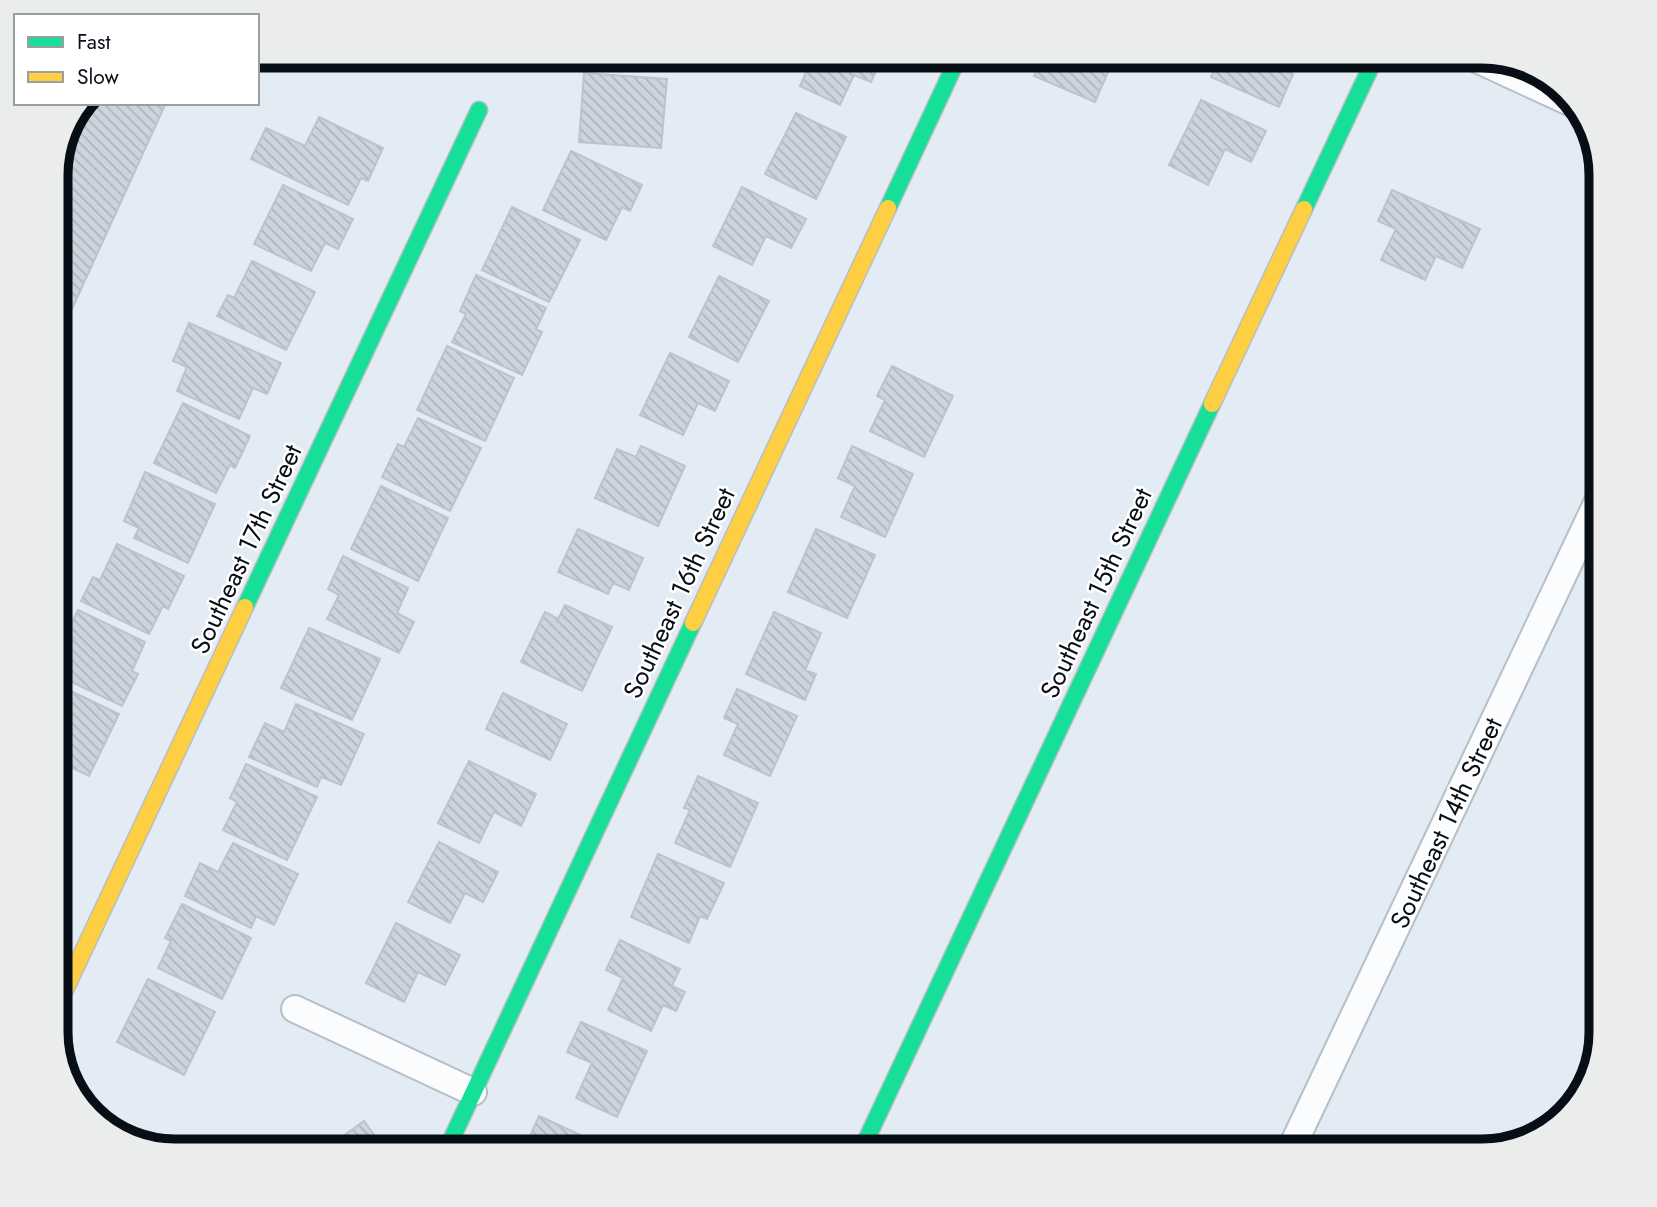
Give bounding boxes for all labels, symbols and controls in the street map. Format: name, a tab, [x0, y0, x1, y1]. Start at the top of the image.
legend	[14, 14, 259, 105]
text: Fast	[77, 27, 110, 57]
text: Slow	[77, 62, 119, 92]
street label: Southeast 17th Street	[181, 437, 312, 660]
street label: Southeast 16th Street	[613, 481, 745, 705]
street label: Southeast 15th Street	[1030, 481, 1162, 705]
street label: Southeast 14th Street	[1380, 711, 1512, 935]

